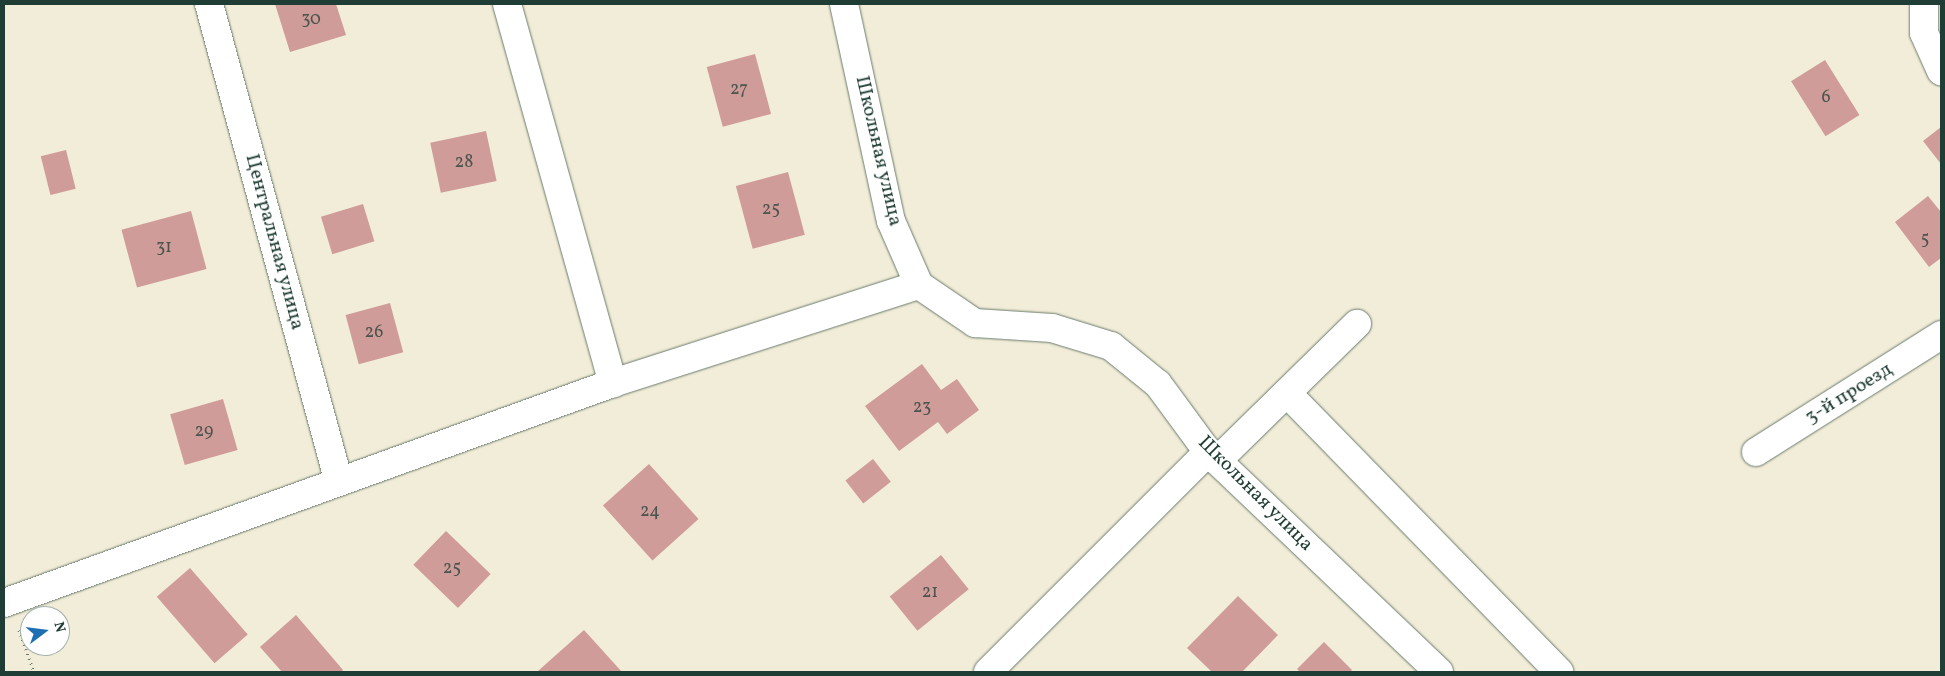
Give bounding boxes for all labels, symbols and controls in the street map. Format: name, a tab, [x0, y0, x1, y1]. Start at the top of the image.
house number: 30	[301, 9, 321, 31]
street label: Школьная улица	[849, 73, 907, 229]
house number: 27	[730, 79, 748, 101]
house number: 6	[1821, 87, 1831, 109]
street label: Центральная улица	[239, 151, 309, 333]
house number: 28	[455, 152, 473, 174]
house number: 25	[762, 199, 780, 221]
house number: 5	[1921, 229, 1929, 251]
house number: 31	[156, 237, 172, 259]
house number: 26	[365, 322, 383, 344]
street label: 3-й проезд	[1801, 358, 1897, 430]
house number: 23	[913, 397, 931, 419]
house number: 29	[195, 421, 213, 443]
street label: Школьная улица	[1192, 431, 1318, 557]
house number: 24	[640, 501, 660, 523]
house number: 25	[443, 558, 461, 580]
house number: 21	[922, 582, 938, 604]
north arrow	[20, 606, 70, 656]
text: N	[49, 620, 69, 635]

